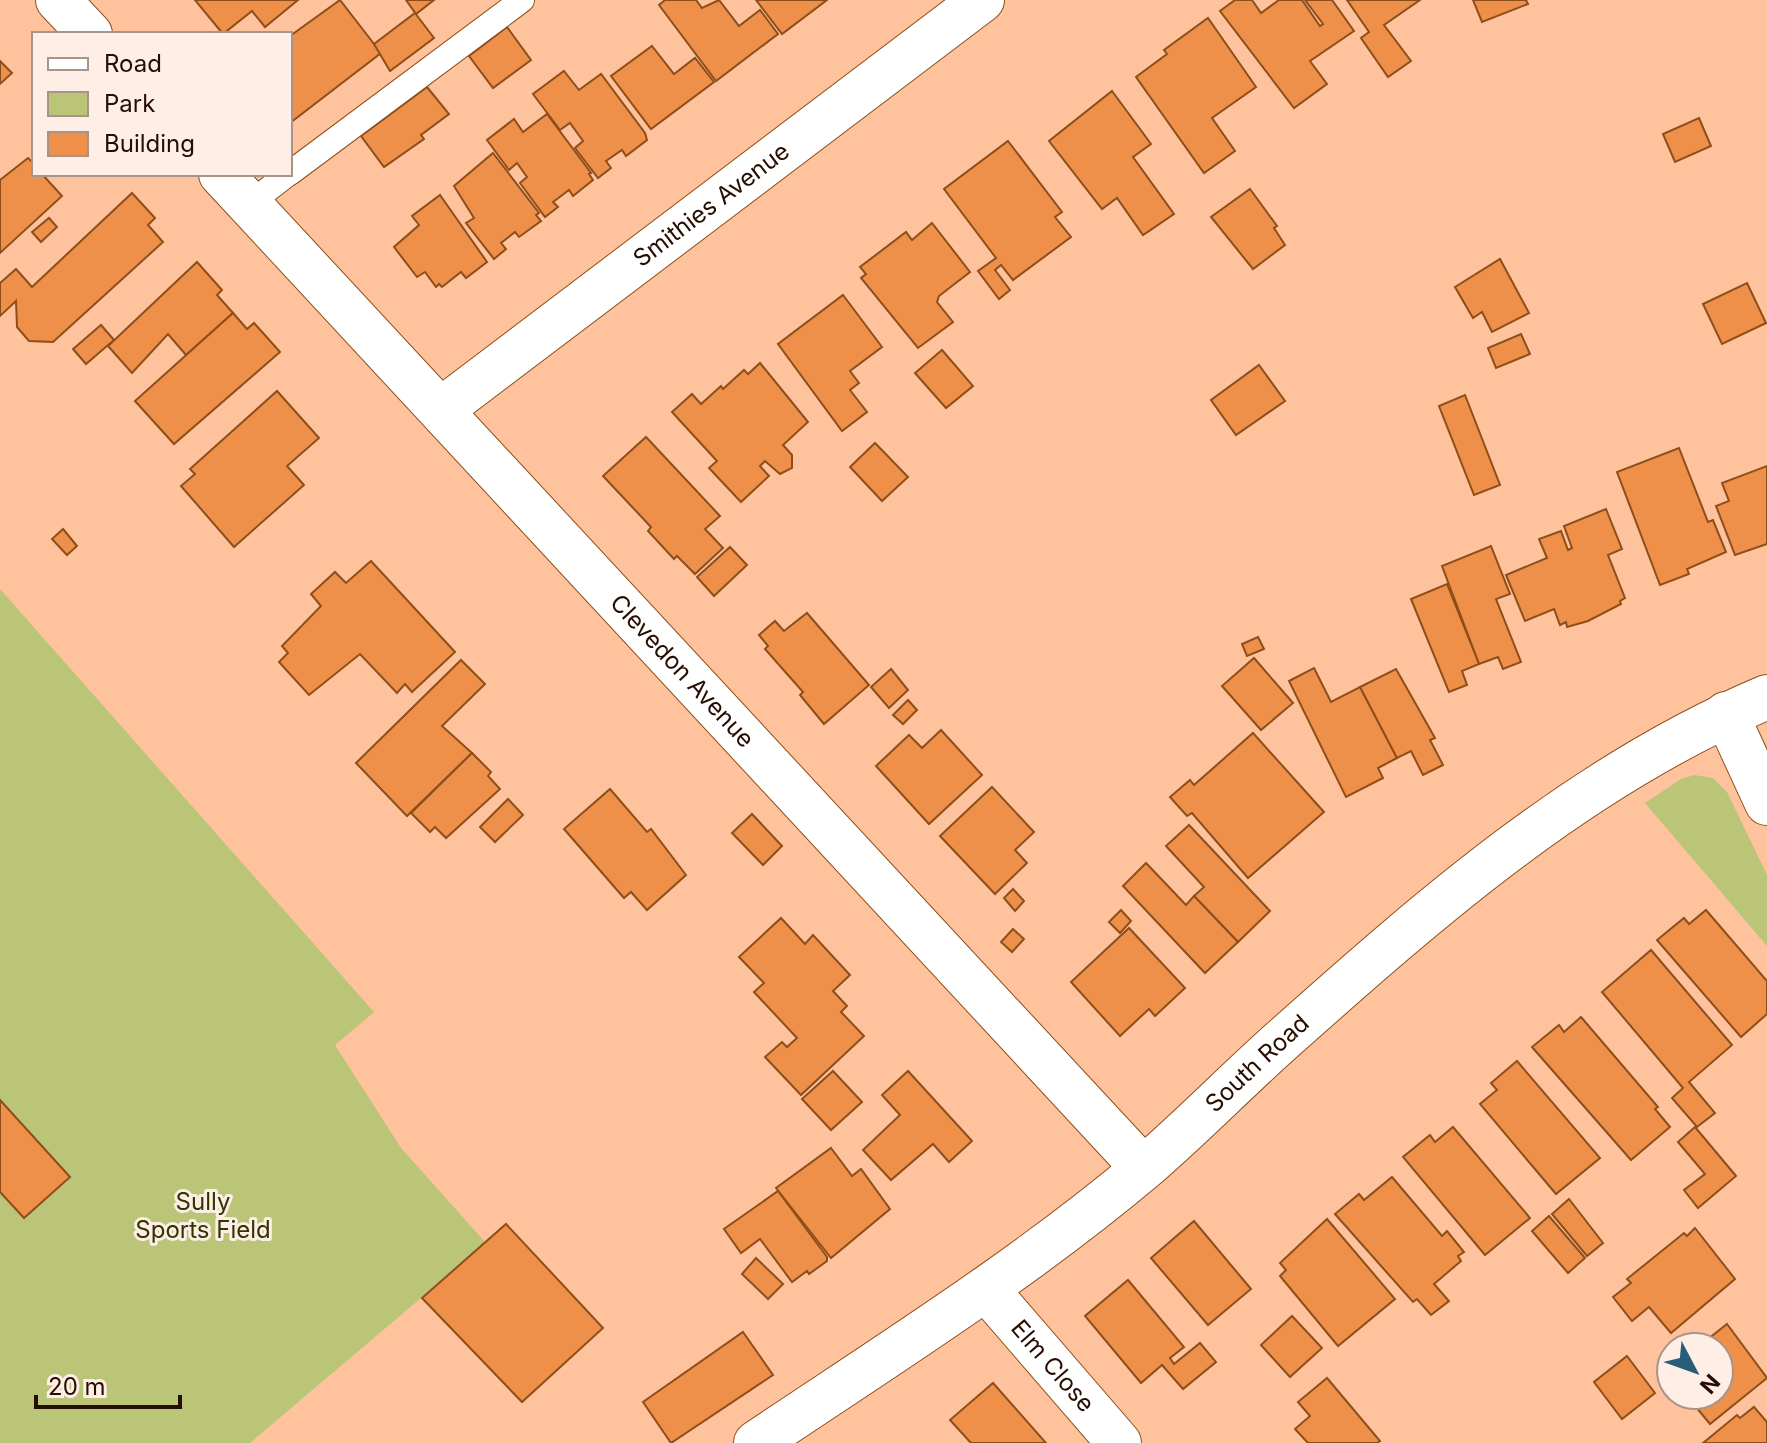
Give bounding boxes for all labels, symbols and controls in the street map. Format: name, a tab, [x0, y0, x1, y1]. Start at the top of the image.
legend	[32, 32, 292, 176]
text: Road	[104, 49, 162, 78]
text: Park	[104, 89, 155, 118]
text: Building	[104, 129, 195, 158]
street label: Smithies Avenue	[627, 136, 795, 273]
street label: Clevedon Avenue	[604, 588, 761, 753]
street label: South Road	[1199, 1008, 1315, 1118]
park label: Sully Sports Field	[135, 1187, 271, 1244]
street label: Elm Close	[1005, 1314, 1101, 1418]
north arrow	[1655, 1331, 1735, 1411]
scale bar	[36, 1359, 180, 1409]
text: N	[1695, 1369, 1725, 1399]
text: 20 m	[48, 1372, 106, 1401]

